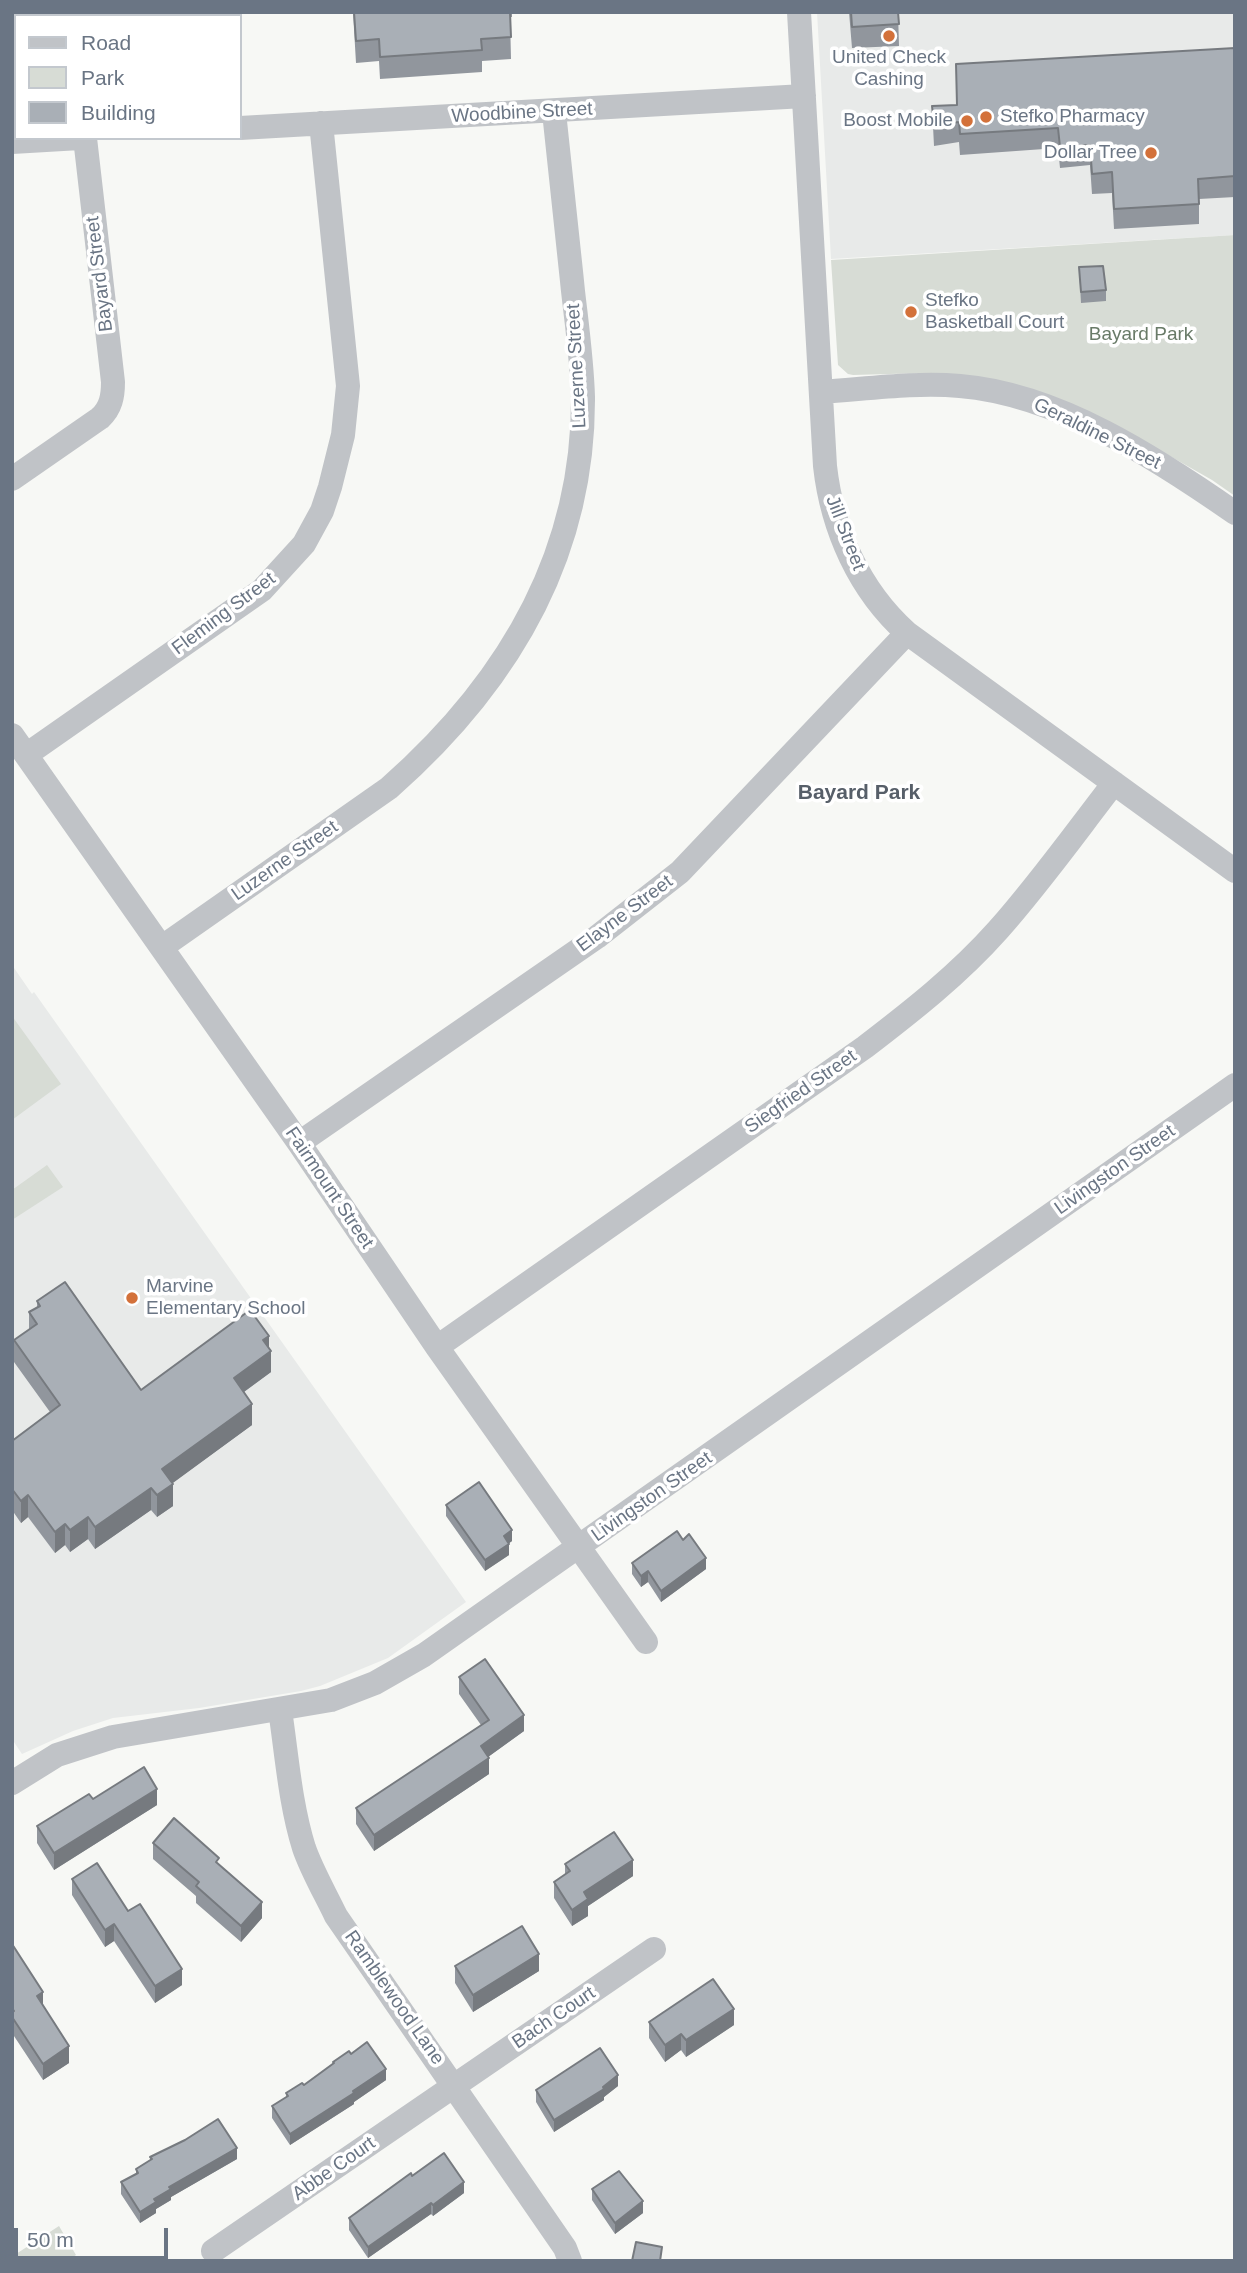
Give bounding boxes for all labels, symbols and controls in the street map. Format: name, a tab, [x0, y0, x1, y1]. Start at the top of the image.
legend	[14, 14, 242, 140]
marker: United Check Cashing	[881, 28, 897, 44]
text: Road	[81, 31, 131, 54]
place label: United Check Cashing	[832, 47, 946, 91]
text: Park	[81, 66, 124, 89]
street label: Woodbine Street	[451, 98, 593, 128]
text: Building	[81, 101, 156, 124]
place label: Stefko Pharmacy	[1000, 106, 1145, 128]
marker: Stefko Pharmacy	[978, 109, 994, 125]
place label: Boost Mobile	[843, 110, 953, 132]
marker: Boost Mobile	[959, 113, 975, 129]
place label: Dollar Tree	[1044, 142, 1137, 164]
marker: Dollar Tree	[1143, 145, 1159, 161]
street label: Bayard Street	[82, 215, 118, 333]
place label: Stefko Basketball Court	[925, 290, 1064, 334]
street label: Luzerne Street	[562, 303, 592, 429]
marker: Stefko Basketball Court	[903, 304, 919, 320]
park label: Bayard Park	[1089, 324, 1193, 346]
street label: Geraldine Street	[1030, 393, 1164, 475]
street label: Jill Street	[820, 492, 870, 574]
street label: Fleming Street	[168, 568, 280, 660]
district label: Bayard Park	[798, 780, 920, 806]
street label: Luzerne Street	[227, 816, 343, 906]
street label: Elayne Street	[573, 871, 677, 957]
street label: Siegfried Street	[741, 1045, 861, 1139]
street label: Livingston Street	[1050, 1120, 1180, 1220]
street label: Fairmount Street	[280, 1123, 378, 1253]
place label: Marvine Elementary School	[146, 1276, 305, 1320]
marker: Marvine Elementary School	[124, 1290, 140, 1306]
street label: Livingston Street	[587, 1447, 717, 1547]
street label: Ramblewood Lane	[339, 1927, 449, 2069]
street label: Bach Court	[508, 1982, 600, 2054]
street label: Abbe Court	[288, 2132, 380, 2206]
scale bar	[18, 2214, 172, 2258]
text: 50 m	[27, 2228, 74, 2251]

